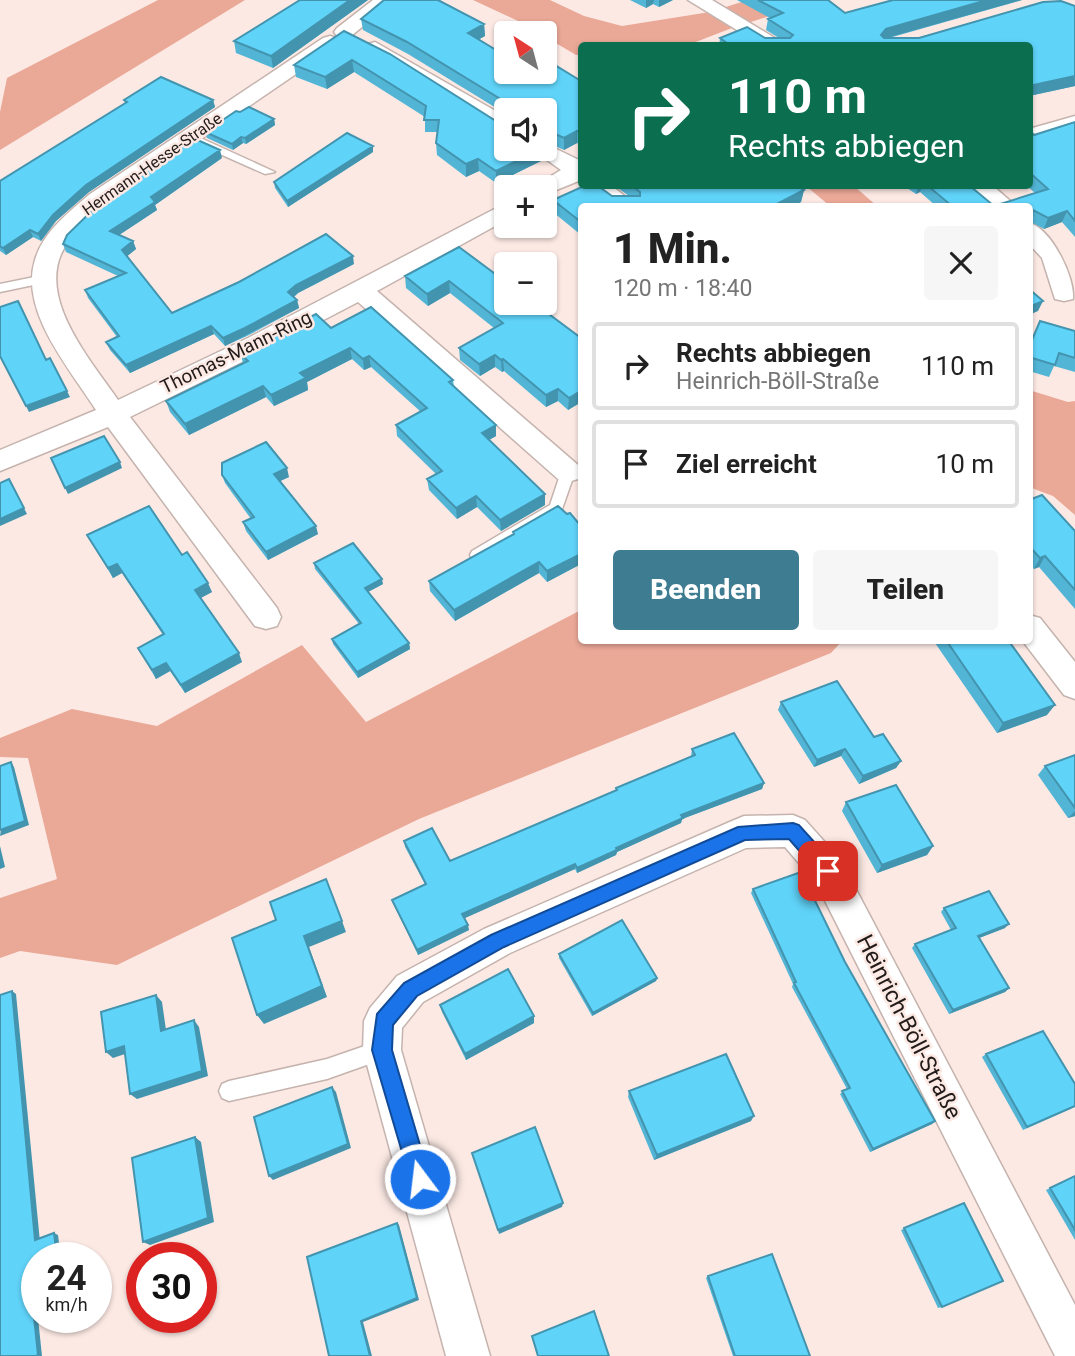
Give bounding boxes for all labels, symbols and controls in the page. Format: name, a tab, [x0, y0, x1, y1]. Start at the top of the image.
north arrow	[494, 21, 556, 84]
map controls	[494, 21, 557, 315]
text: 110 m	[728, 68, 867, 125]
icon: right	[613, 70, 704, 161]
button: sound	[494, 98, 557, 161]
street label: Hermann-Hesse-Straße	[79, 109, 225, 219]
text: Rechts abbiegen	[728, 127, 965, 165]
button: +	[494, 175, 557, 238]
text: 1 Min.	[613, 224, 732, 273]
button: close	[924, 226, 998, 300]
button: −	[494, 252, 557, 315]
text: 120 m · 18:40	[613, 275, 752, 302]
street label: Thomas-Mann-Ring	[157, 305, 315, 399]
text: Rechts abbiegen	[676, 338, 871, 368]
icon: right	[617, 347, 655, 385]
text: 110 m	[921, 351, 994, 381]
text: Heinrich-Böll-Straße	[676, 368, 879, 395]
icon: arrive	[617, 445, 655, 483]
text: Ziel erreicht	[676, 449, 817, 479]
text: 10 m	[936, 449, 994, 479]
button: Beenden	[613, 550, 799, 630]
button: Teilen	[813, 550, 998, 630]
pin	[798, 841, 858, 901]
icon: arrive	[809, 852, 847, 890]
street label: Heinrich-Böll-Straße	[851, 930, 967, 1124]
position arrow	[383, 1142, 457, 1216]
speed limit sign: 30	[126, 1242, 217, 1333]
text: 24	[46, 1258, 87, 1299]
text: km/h	[45, 1294, 88, 1315]

